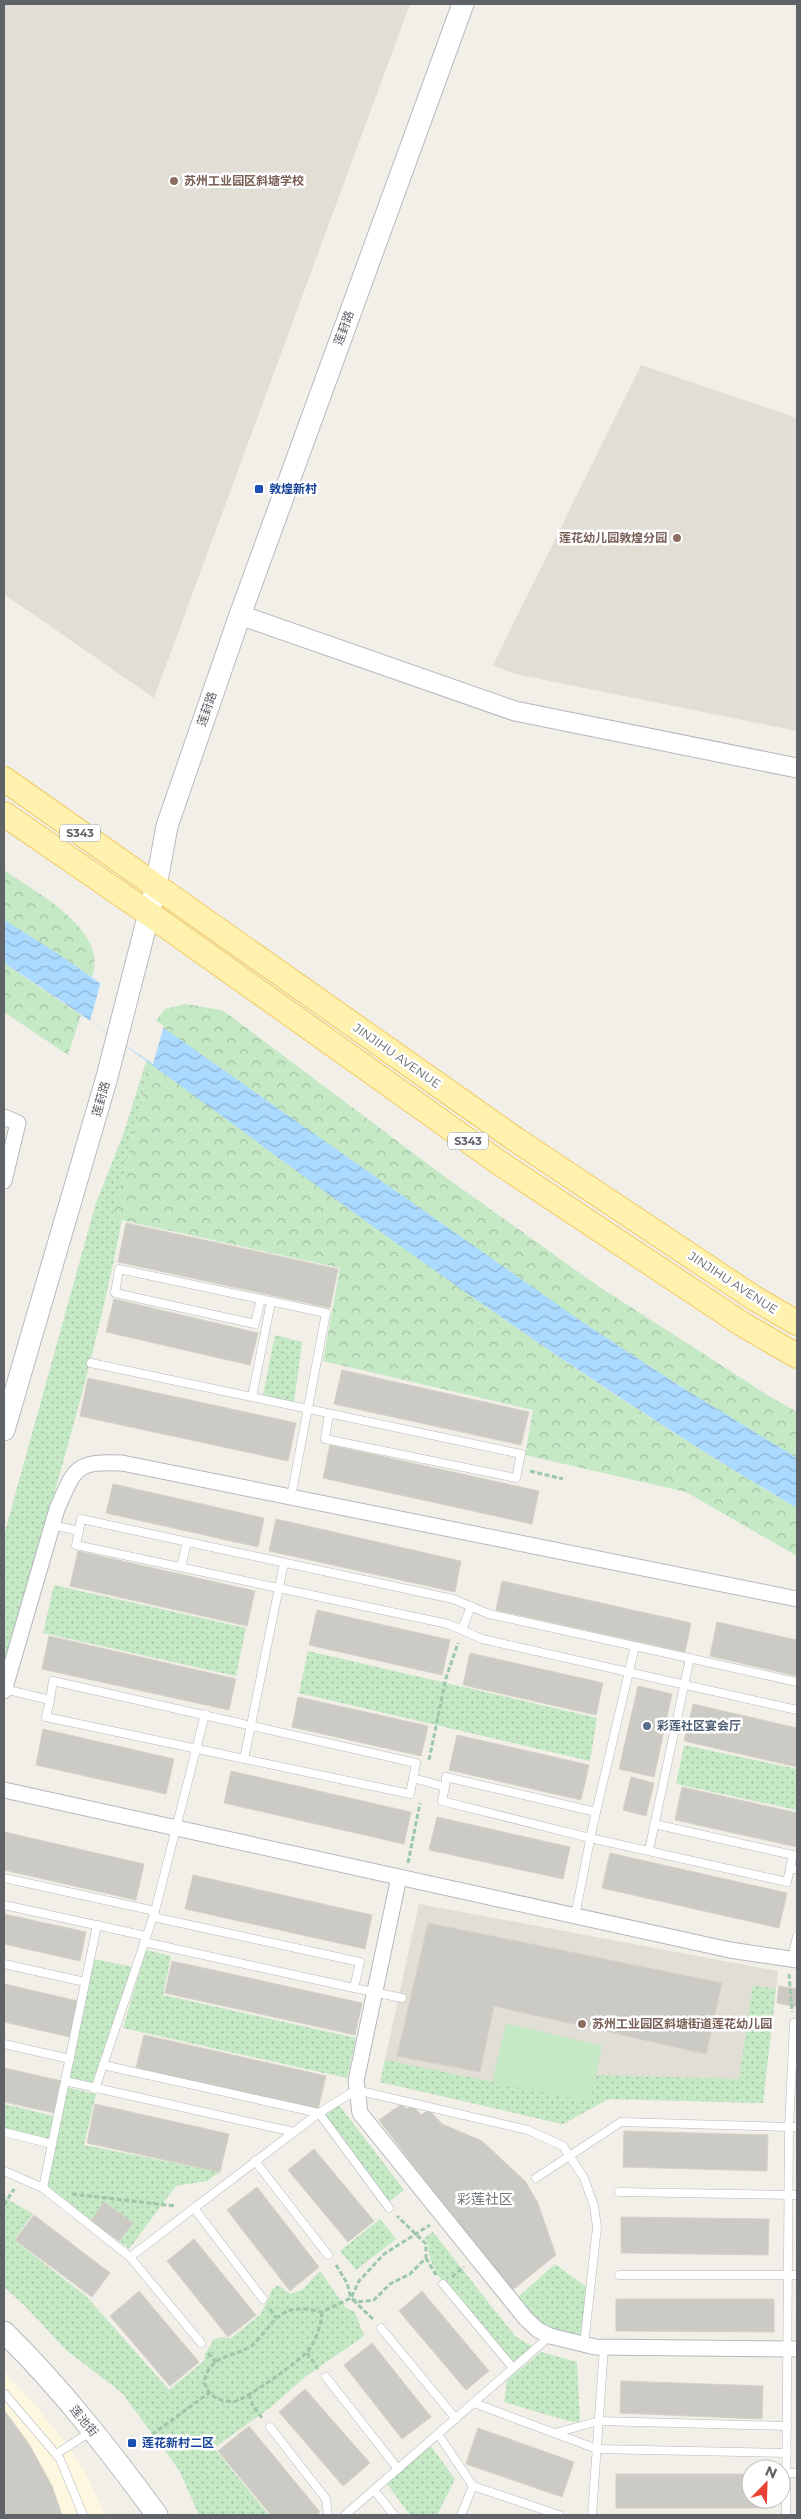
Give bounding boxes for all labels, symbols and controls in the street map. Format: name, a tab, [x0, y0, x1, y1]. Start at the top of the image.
place label: 苏州工业园区斜塘学校	[184, 173, 304, 188]
marker: 苏州工业园区斜塘学校	[168, 175, 180, 187]
street label: 莲葑路	[330, 308, 357, 347]
place label: 敦煌新村	[269, 481, 317, 496]
marker: 敦煌新村	[253, 483, 265, 495]
place label: 莲花幼儿园敦煌分园	[559, 530, 667, 545]
marker: 莲花幼儿园敦煌分园	[671, 532, 683, 544]
street label: 莲葑路	[194, 689, 219, 728]
road number: S343	[60, 824, 100, 841]
street label: JINJIHU AVENUE	[350, 1019, 444, 1091]
street label: 莲葑路	[88, 1079, 113, 1118]
road number: S343	[448, 1132, 488, 1150]
street label: JINJIHU AVENUE	[685, 1248, 781, 1317]
place label: 彩莲社区宴会厅	[657, 1718, 741, 1733]
marker: 彩莲社区宴会厅	[641, 1720, 653, 1732]
place label: 苏州工业园区斜塘街道莲花幼儿园	[592, 2016, 772, 2031]
marker: 苏州工业园区斜塘街道莲花幼儿园	[576, 2018, 588, 2030]
district label: 彩莲社区	[457, 2190, 513, 2208]
street label: 莲池街	[67, 2402, 102, 2439]
place label: 莲花新村二区	[142, 2435, 214, 2450]
marker: 莲花新村二区	[126, 2437, 138, 2449]
north arrow	[741, 2459, 791, 2509]
text: N	[762, 2462, 780, 2483]

